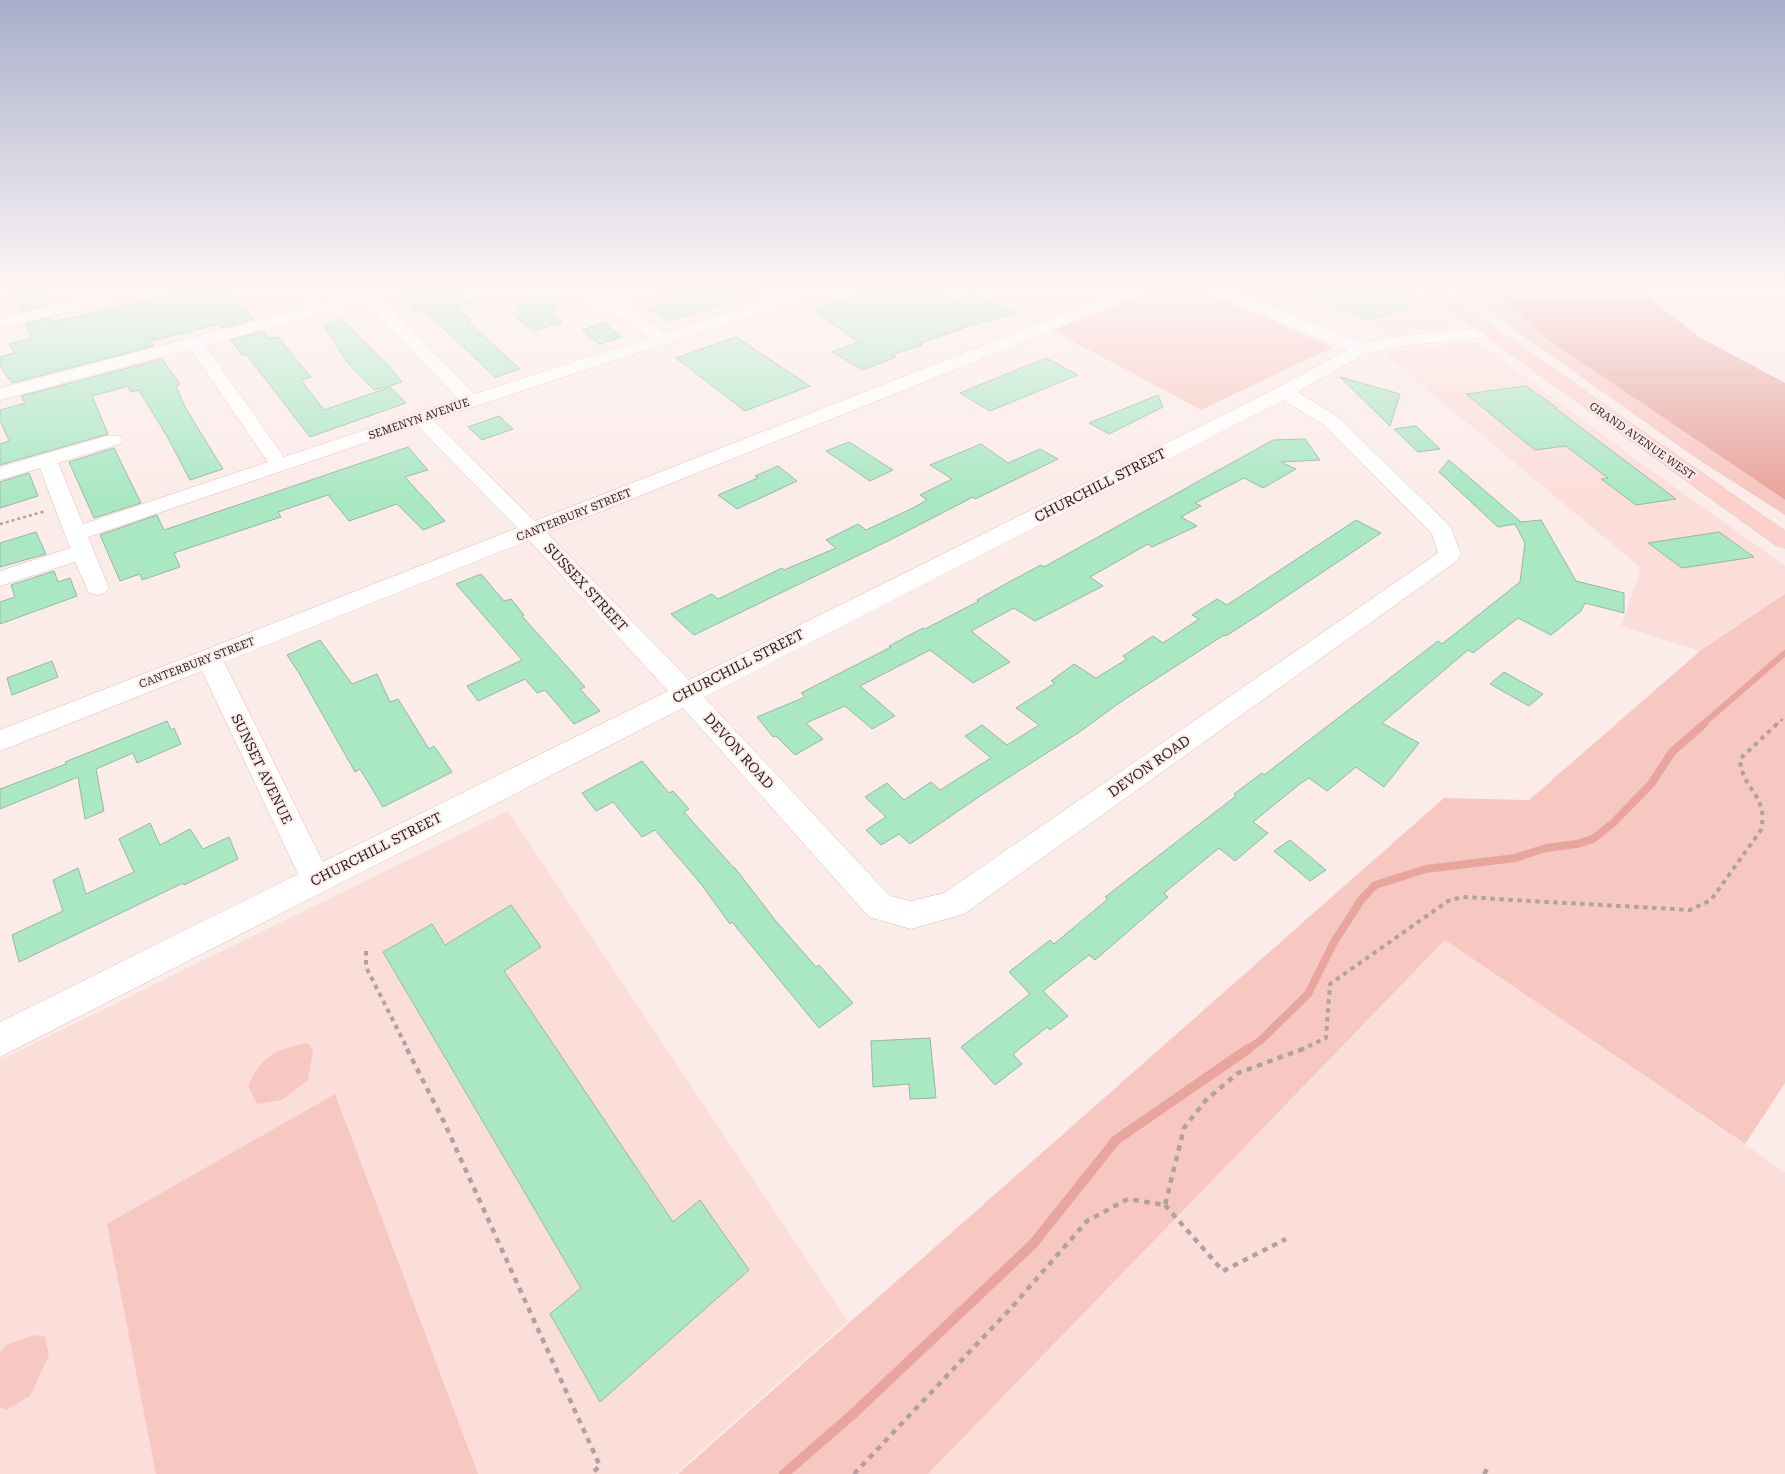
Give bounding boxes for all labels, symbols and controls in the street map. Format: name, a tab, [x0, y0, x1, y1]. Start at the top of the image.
street label: SEMENYN AVENUE	[367, 396, 471, 442]
street label: GRAND AVENUE WEST	[1587, 400, 1697, 482]
street label: CHURCHILL STREET	[1032, 445, 1168, 525]
street label: CANTERBURY STREET	[514, 486, 634, 544]
street label: SUSSEX STREET	[541, 540, 631, 634]
street label: CHURCHILL STREET	[670, 626, 806, 706]
street label: CANTERBURY STREET	[137, 635, 257, 691]
street label: DEVON ROAD	[701, 710, 777, 792]
street label: SUNSET AVENUE	[228, 711, 296, 827]
street label: DEVON ROAD	[1105, 732, 1193, 800]
street label: CHURCHILL STREET	[308, 809, 444, 889]

